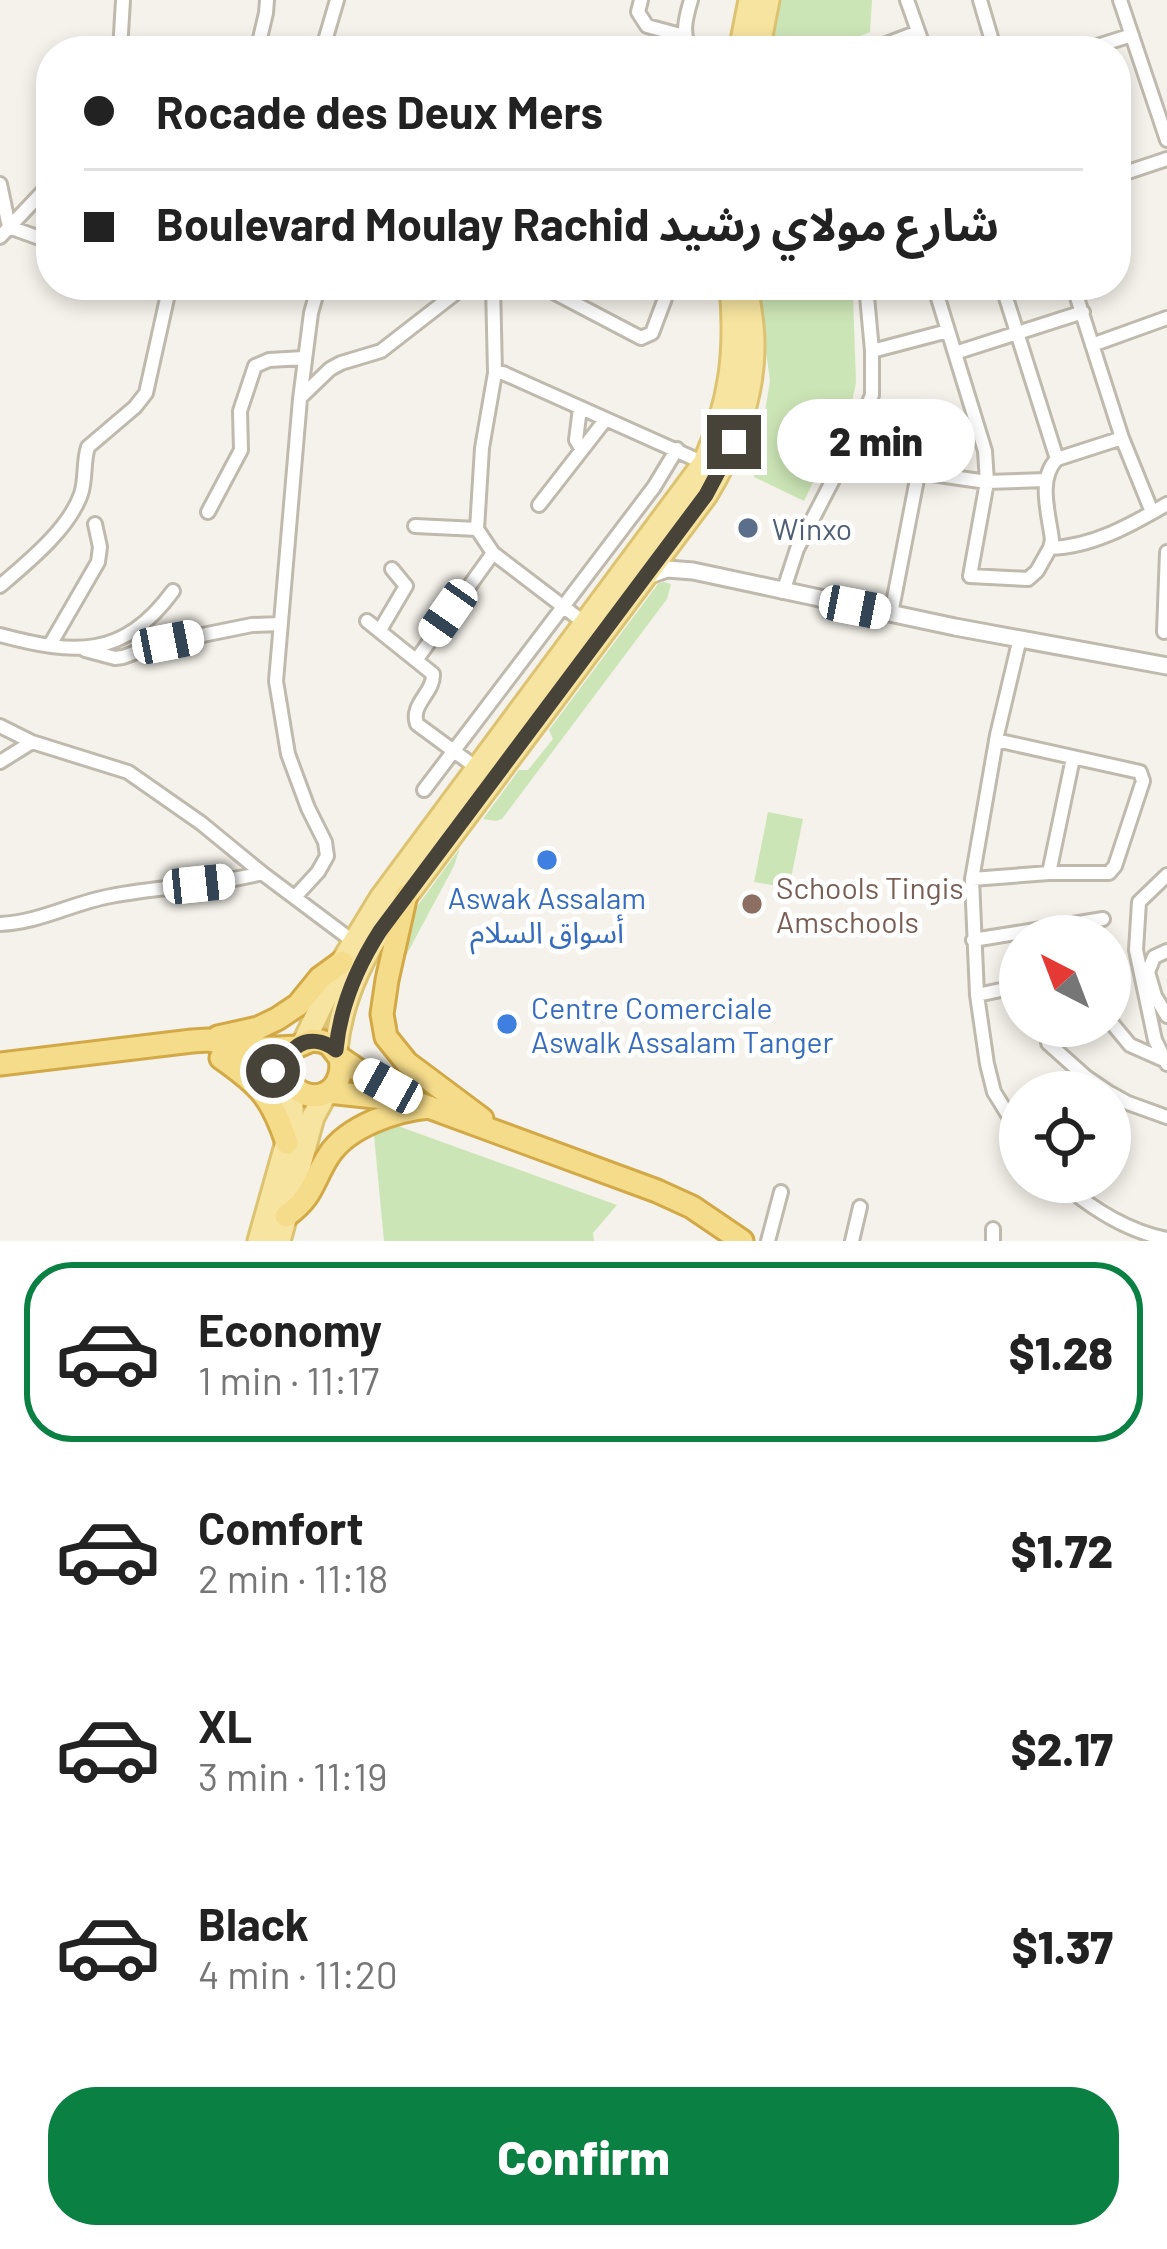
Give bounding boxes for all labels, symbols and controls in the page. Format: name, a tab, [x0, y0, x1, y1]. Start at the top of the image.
text: Rocade des Deux Mers	[156, 84, 603, 138]
text: Boulevard Moulay Rachid شارع مولاي رشيد	[156, 196, 999, 250]
callout: 2 min	[776, 400, 974, 484]
route end	[707, 415, 761, 469]
text: 2 min	[829, 417, 923, 464]
place label: Winxo	[772, 510, 852, 546]
marker: Winxo	[735, 515, 761, 541]
car	[413, 573, 483, 653]
car	[816, 582, 894, 632]
car	[129, 617, 207, 667]
marker: Aswak Assalam أسواق السلام	[534, 847, 560, 873]
car	[161, 862, 237, 906]
place label: Schools Tingis Amschools	[776, 869, 964, 939]
place label: Aswak Assalam أسواق السلام	[448, 879, 646, 955]
marker: Schools Tingis Amschools	[739, 891, 765, 917]
north arrow	[999, 915, 1131, 1047]
map controls	[999, 915, 1131, 1203]
place label: Centre Comerciale Aswalk Assalam Tanger	[531, 989, 833, 1059]
marker: Centre Comerciale Aswalk Assalam Tanger	[494, 1011, 520, 1037]
route start	[246, 1044, 300, 1098]
car	[348, 1053, 428, 1119]
button: locate	[999, 1071, 1131, 1203]
icon: car	[54, 1298, 162, 1406]
text: Economy	[198, 1302, 382, 1356]
text: $1.28	[1009, 1325, 1113, 1379]
text: 1 min · 11:17	[198, 1356, 379, 1403]
icon: car	[54, 1496, 162, 1604]
text: Comfort	[198, 1500, 364, 1554]
text: $1.72	[1011, 1523, 1113, 1577]
text: 2 min · 11:18	[198, 1554, 388, 1601]
icon: car	[54, 1694, 162, 1802]
text: XL	[198, 1698, 252, 1752]
text: $2.17	[1011, 1721, 1113, 1775]
text: 3 min · 11:19	[198, 1752, 388, 1799]
icon: car	[54, 1892, 162, 2000]
text: Black	[198, 1896, 309, 1950]
text: $1.37	[1012, 1919, 1113, 1973]
text: 4 min · 11:20	[198, 1950, 398, 1997]
button: Confirm	[48, 2087, 1119, 2225]

